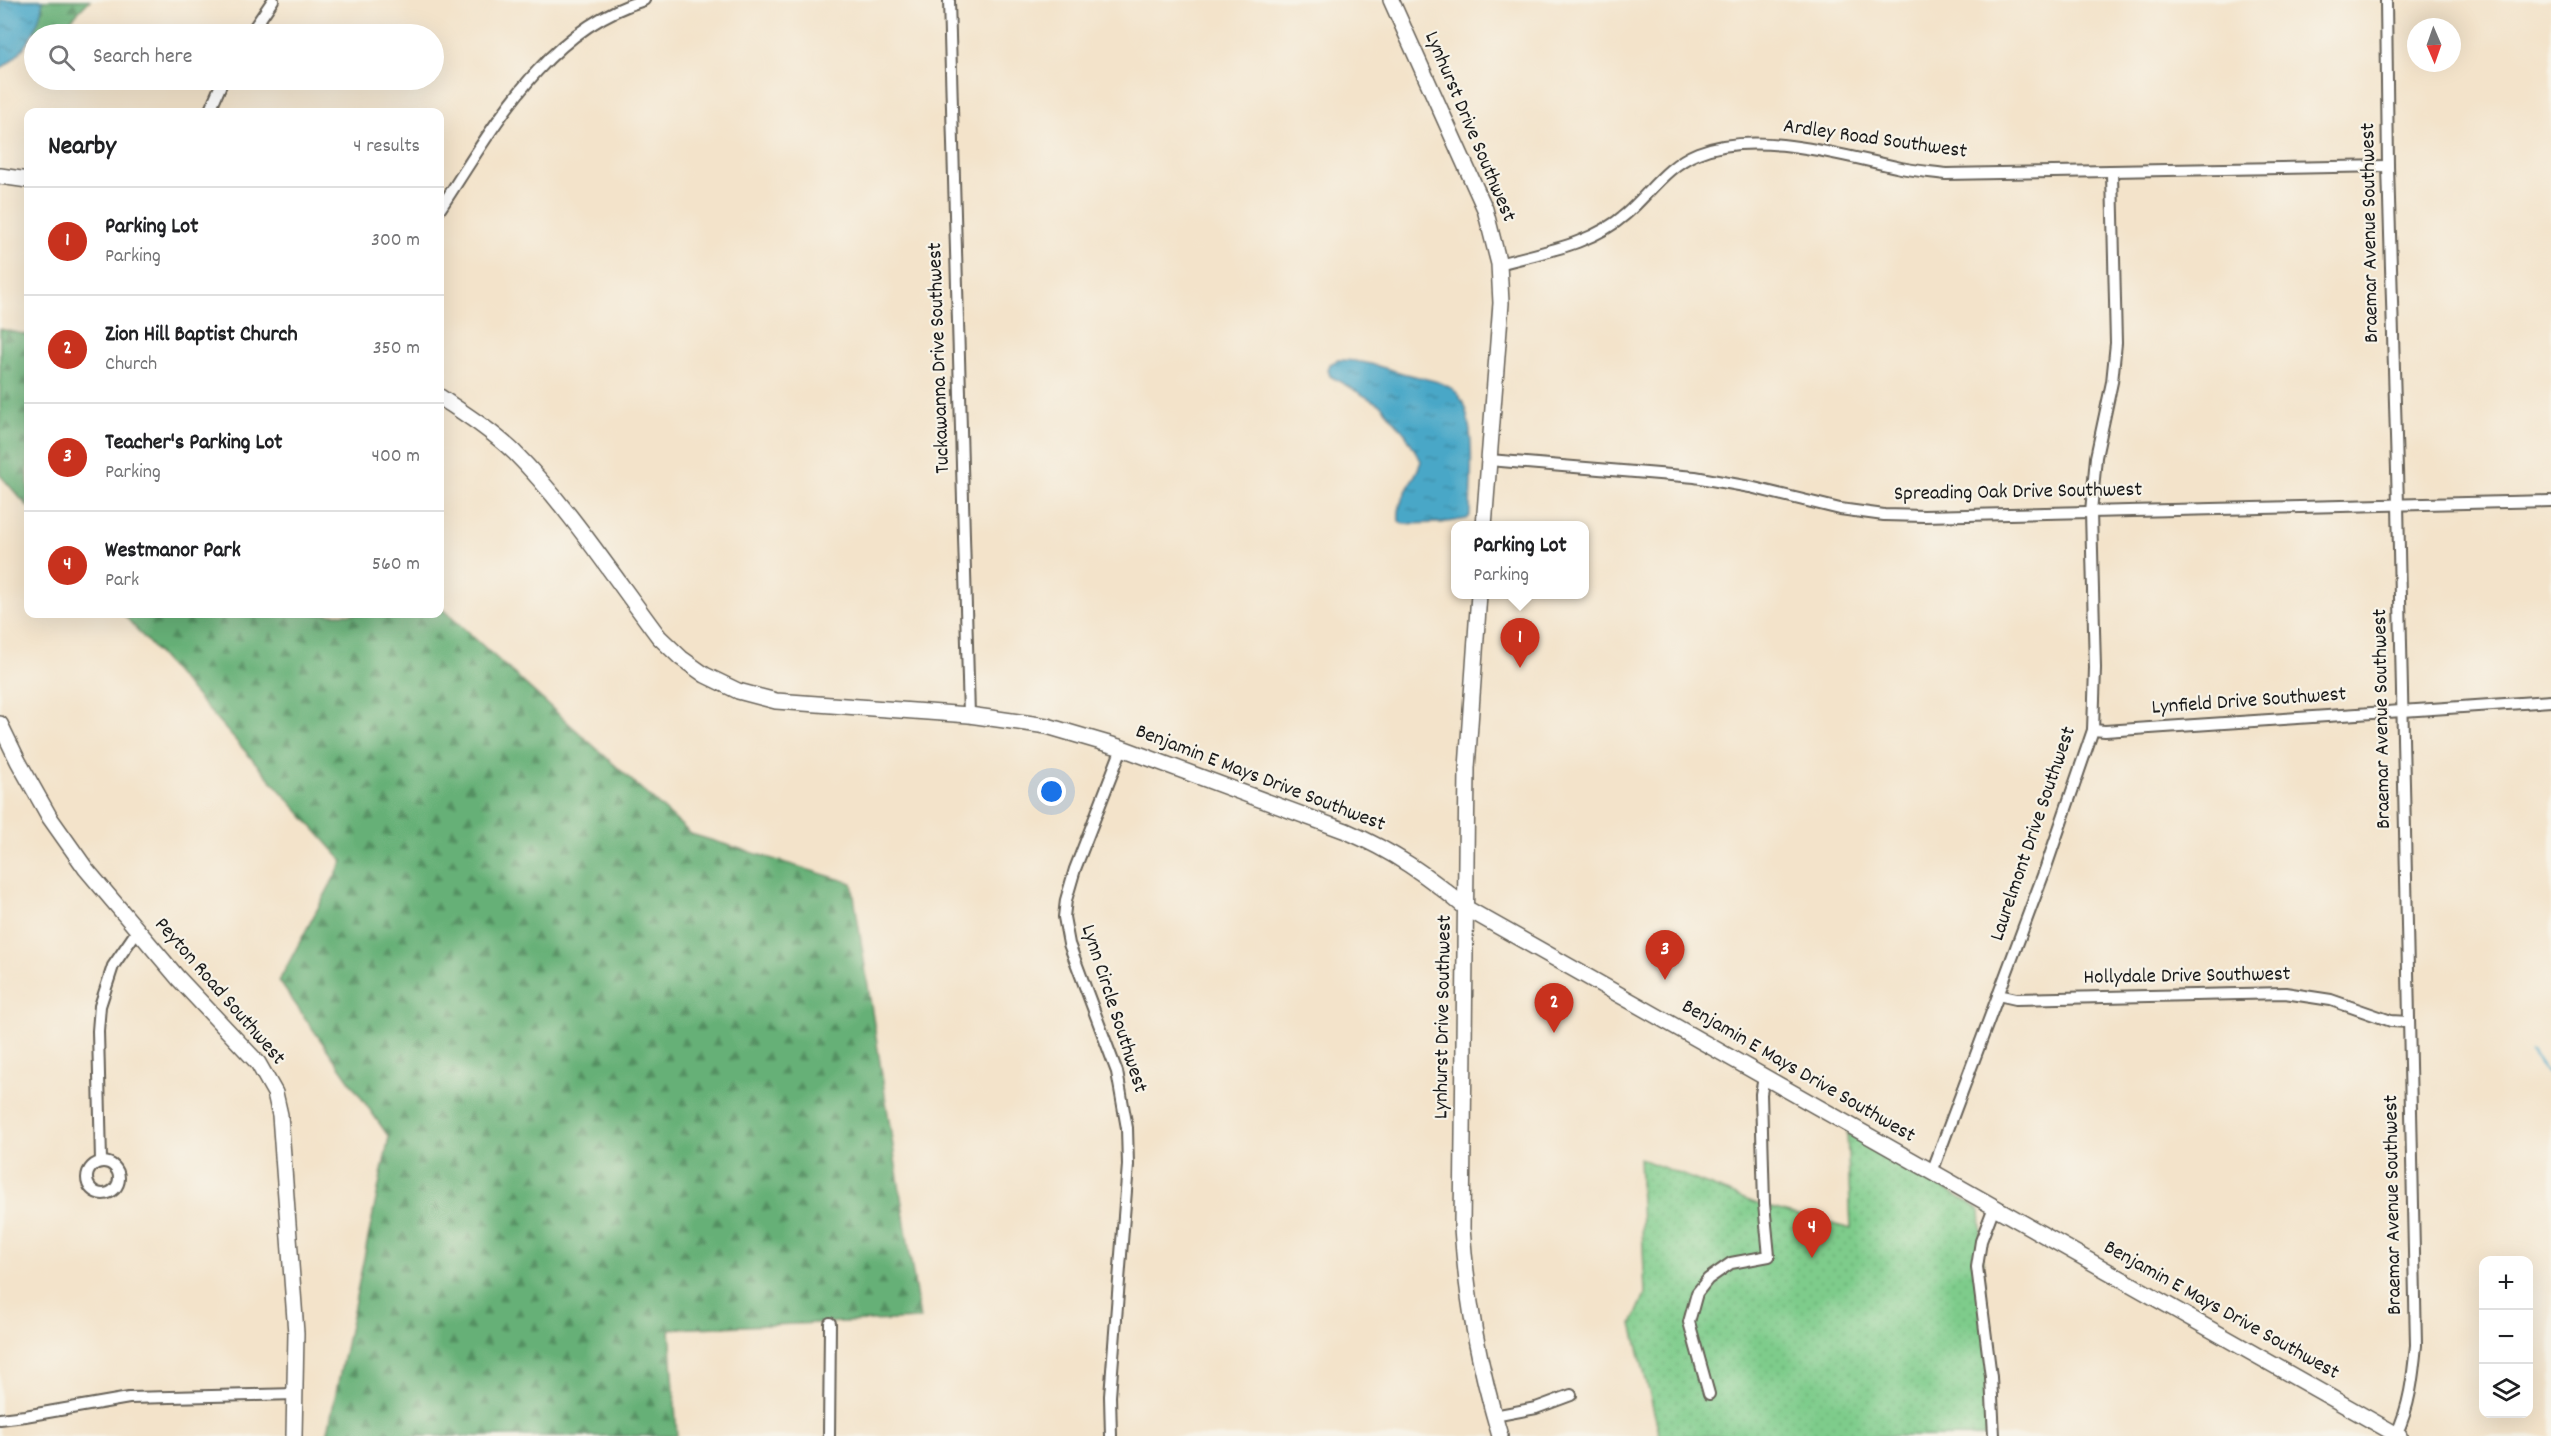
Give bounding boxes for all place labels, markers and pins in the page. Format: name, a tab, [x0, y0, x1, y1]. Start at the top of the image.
pin: 1	[1500, 618, 1540, 668]
pin: 3	[1646, 930, 1684, 980]
pin: 2	[1534, 984, 1574, 1033]
pin: 4	[1792, 1208, 1832, 1258]

